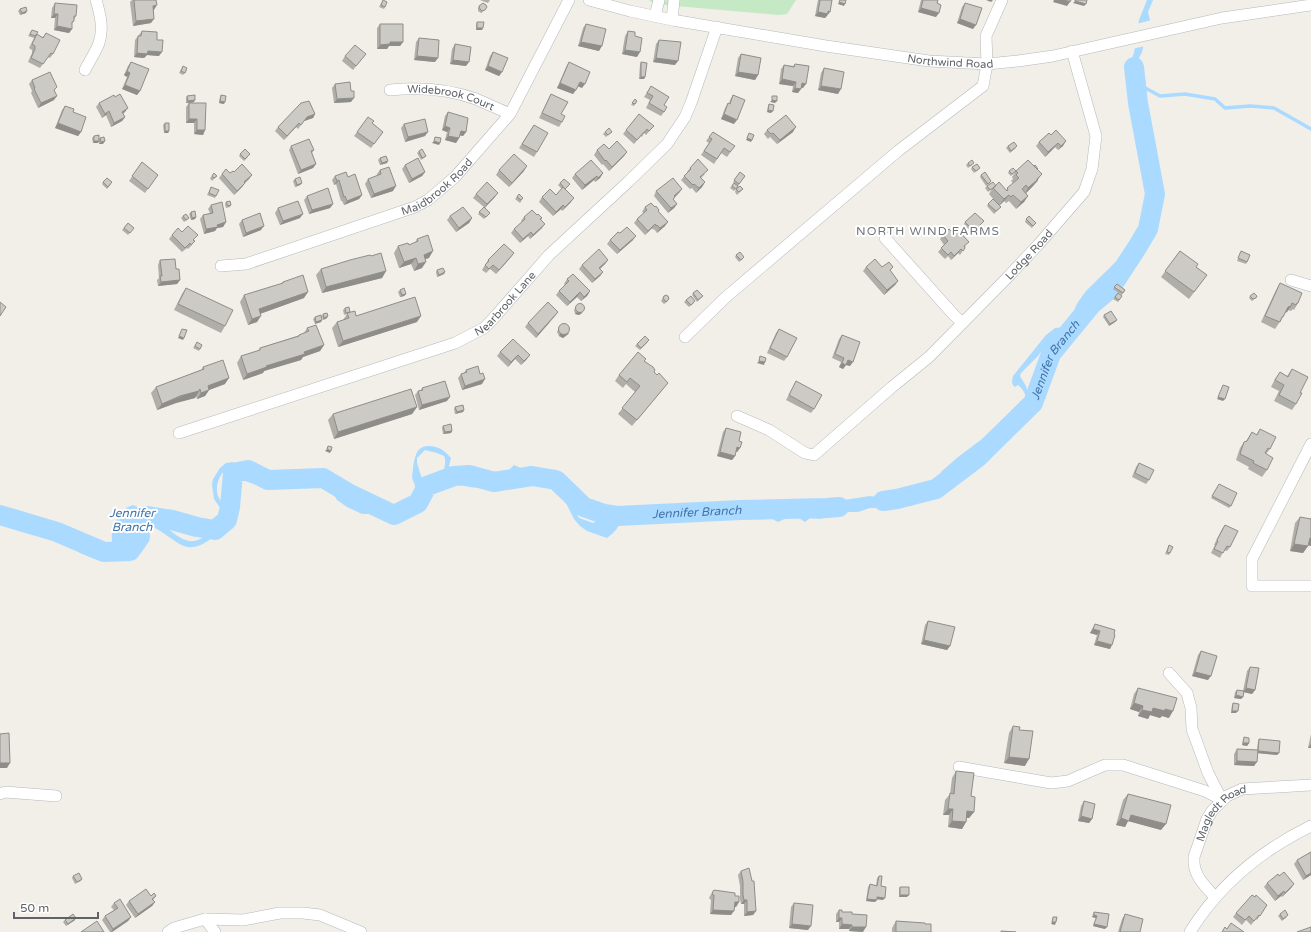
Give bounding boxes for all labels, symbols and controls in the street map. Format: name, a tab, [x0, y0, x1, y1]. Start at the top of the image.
street label: Northwind Road	[906, 52, 994, 71]
street label: Widebrook Court	[407, 83, 496, 113]
street label: Maidbrook Road	[400, 156, 475, 218]
district label: NORTH WIND FARMS	[856, 224, 1000, 238]
street label: Lodge Road	[1003, 227, 1056, 283]
street label: Nearbrook Lane	[472, 269, 539, 339]
water label: Jennifer Branch	[1028, 317, 1083, 402]
water label: Jennifer Branch	[652, 503, 742, 521]
water label: Jennifer Branch	[109, 506, 156, 534]
street label: Magledt Road	[1194, 783, 1247, 843]
scale bar	[14, 894, 98, 920]
text: 50 m	[20, 901, 49, 915]

